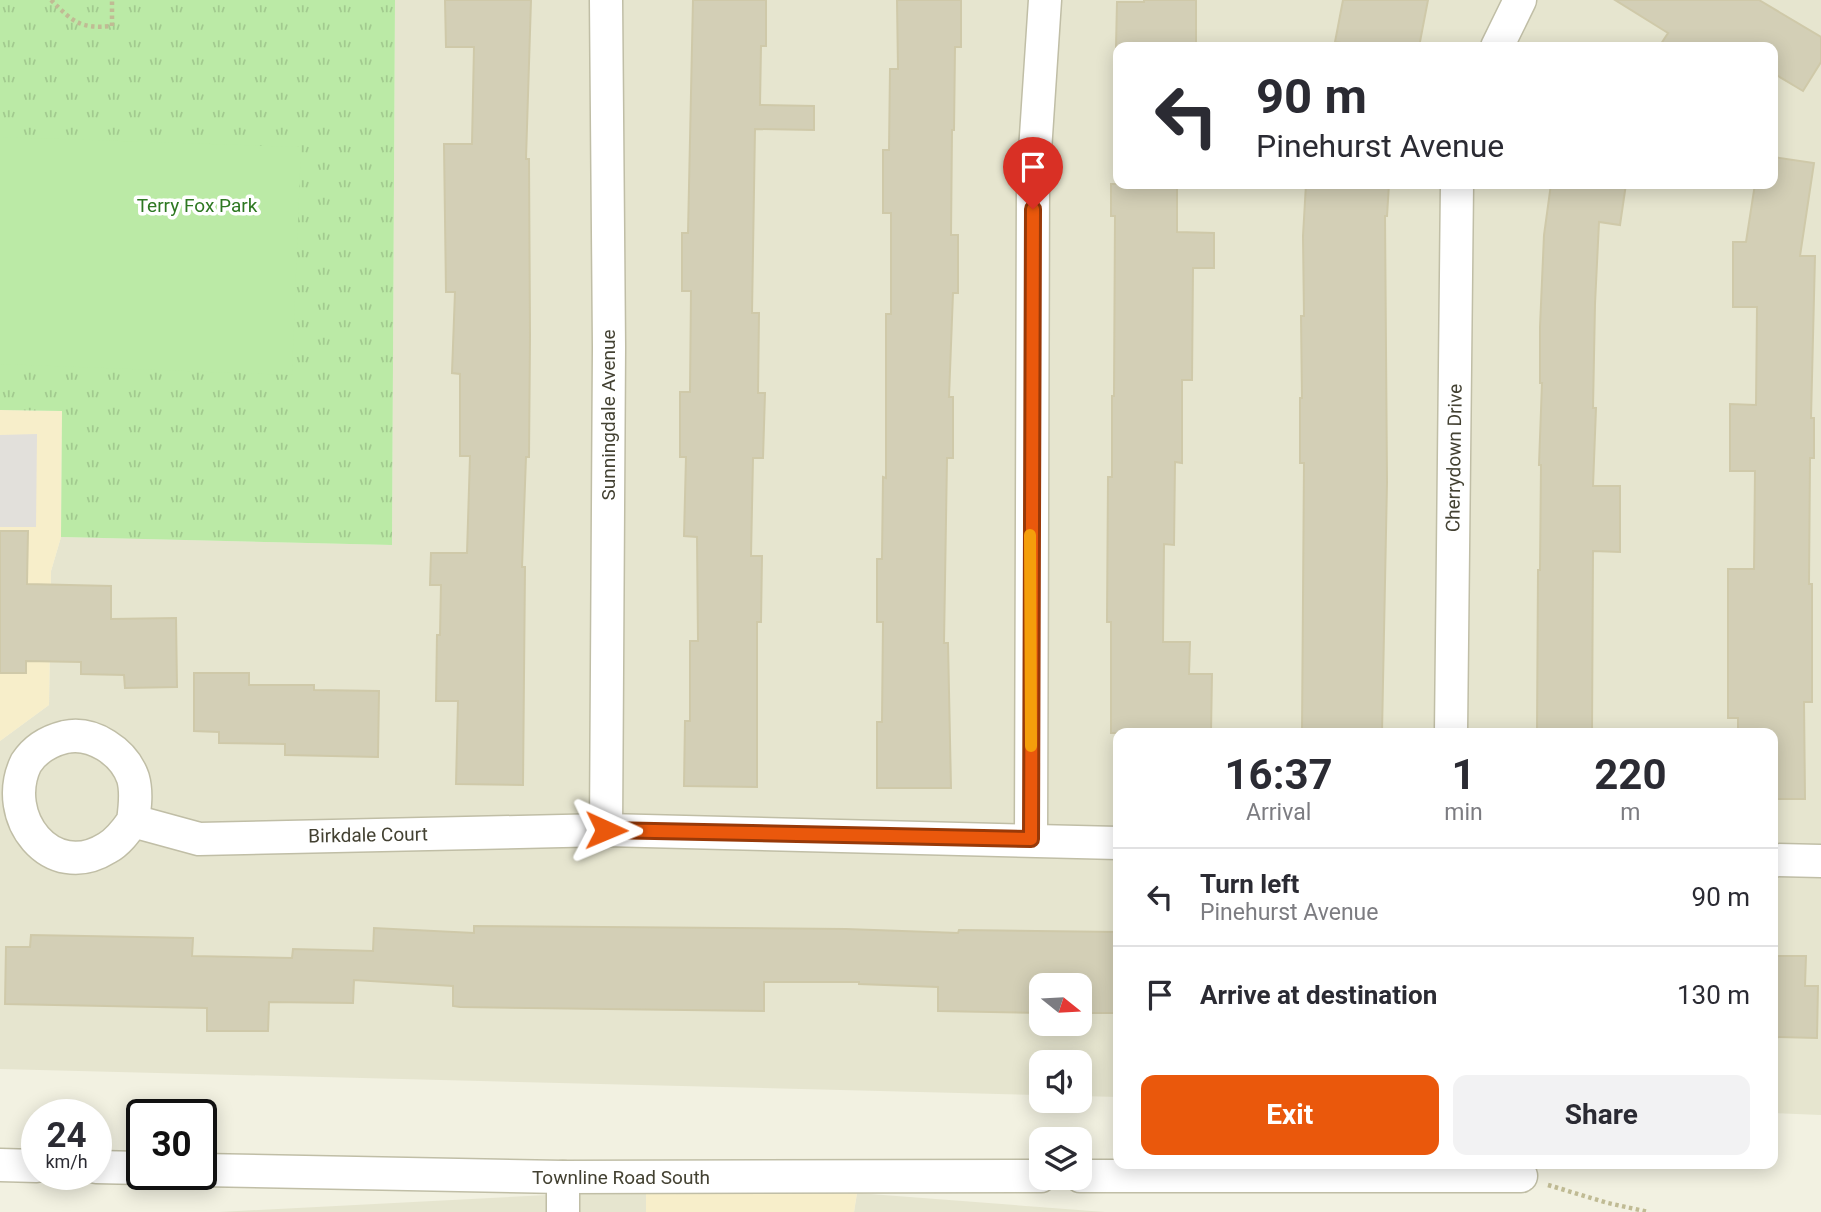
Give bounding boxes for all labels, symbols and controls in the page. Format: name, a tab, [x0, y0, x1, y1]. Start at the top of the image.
text: 90 m	[1256, 68, 1367, 125]
icon: left	[1141, 70, 1232, 161]
text: Pinehurst Avenue	[1256, 127, 1504, 165]
pin	[1003, 137, 1063, 209]
icon: arrive	[1014, 148, 1052, 186]
park label: Terry Fox Park	[137, 194, 258, 217]
street label: Sunningdale Avenue	[597, 329, 620, 501]
street label: Cherrydown Drive	[1441, 384, 1467, 532]
text: 16:37	[1225, 750, 1333, 799]
text: 1	[1451, 750, 1476, 799]
text: 220	[1594, 750, 1667, 799]
position arrow	[569, 793, 643, 867]
text: Arrival	[1246, 799, 1311, 826]
text: min	[1444, 799, 1483, 826]
text: m	[1620, 799, 1640, 826]
street label: Birkdale Court	[308, 822, 428, 848]
text: Turn left	[1200, 869, 1299, 899]
icon: left	[1141, 878, 1179, 916]
text: 90 m	[1692, 882, 1750, 912]
text: Pinehurst Avenue	[1200, 899, 1378, 926]
north arrow	[1029, 973, 1092, 1036]
map controls	[1029, 973, 1092, 1190]
icon: arrive	[1141, 976, 1179, 1014]
text: Arrive at destination	[1200, 980, 1437, 1010]
text: 130 m	[1677, 980, 1750, 1010]
button: sound	[1029, 1050, 1092, 1113]
button: Exit	[1141, 1075, 1439, 1155]
button: Share	[1453, 1075, 1750, 1155]
speed limit sign: 30	[126, 1099, 217, 1190]
text: 24	[46, 1115, 87, 1156]
button: layers	[1029, 1127, 1092, 1190]
text: km/h	[45, 1151, 88, 1172]
street label: Townline Road South	[532, 1166, 710, 1189]

